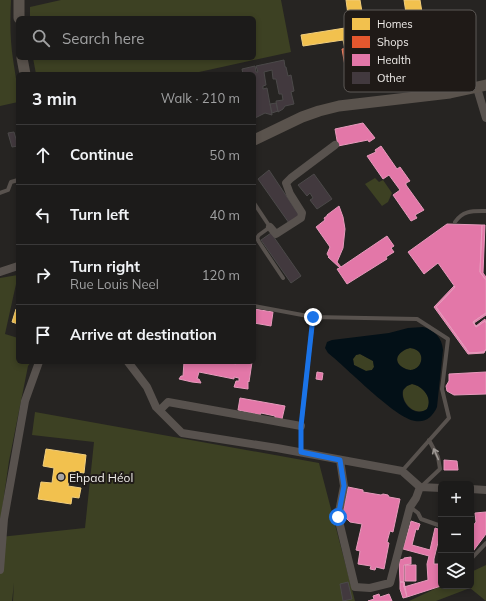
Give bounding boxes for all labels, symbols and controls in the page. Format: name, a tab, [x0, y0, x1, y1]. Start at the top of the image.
legend	[344, 10, 476, 92]
search box	[16, 16, 256, 60]
text: Homes	[377, 17, 413, 31]
icon: search	[30, 27, 52, 49]
text: Search here	[62, 29, 144, 48]
text: Shops	[377, 35, 409, 49]
text: Health	[377, 53, 411, 67]
text: Other	[377, 71, 406, 85]
text: 3 min	[32, 88, 77, 109]
text: Walk · 210 m	[161, 90, 240, 106]
icon: ahead	[32, 144, 54, 166]
text: Continue	[70, 145, 133, 164]
text: 50 m	[210, 147, 240, 163]
icon: left	[32, 204, 54, 226]
text: Turn left	[70, 205, 129, 224]
text: 40 m	[210, 207, 240, 223]
text: Turn right	[70, 257, 140, 276]
icon: right	[32, 264, 54, 286]
text: 120 m	[202, 267, 240, 283]
text: Rue Louis Neel	[70, 276, 159, 292]
route end	[304, 308, 322, 326]
icon: arrive	[32, 324, 54, 346]
text: Arrive at destination	[70, 325, 217, 344]
one-way arrow	[432, 448, 439, 460]
place label: Ehpad Héol	[69, 470, 133, 485]
marker: Ehpad Héol	[56, 472, 66, 482]
map controls	[438, 481, 474, 589]
button: +	[438, 481, 474, 517]
route start	[329, 508, 347, 526]
button: −	[438, 517, 474, 553]
button: layers	[438, 553, 474, 589]

